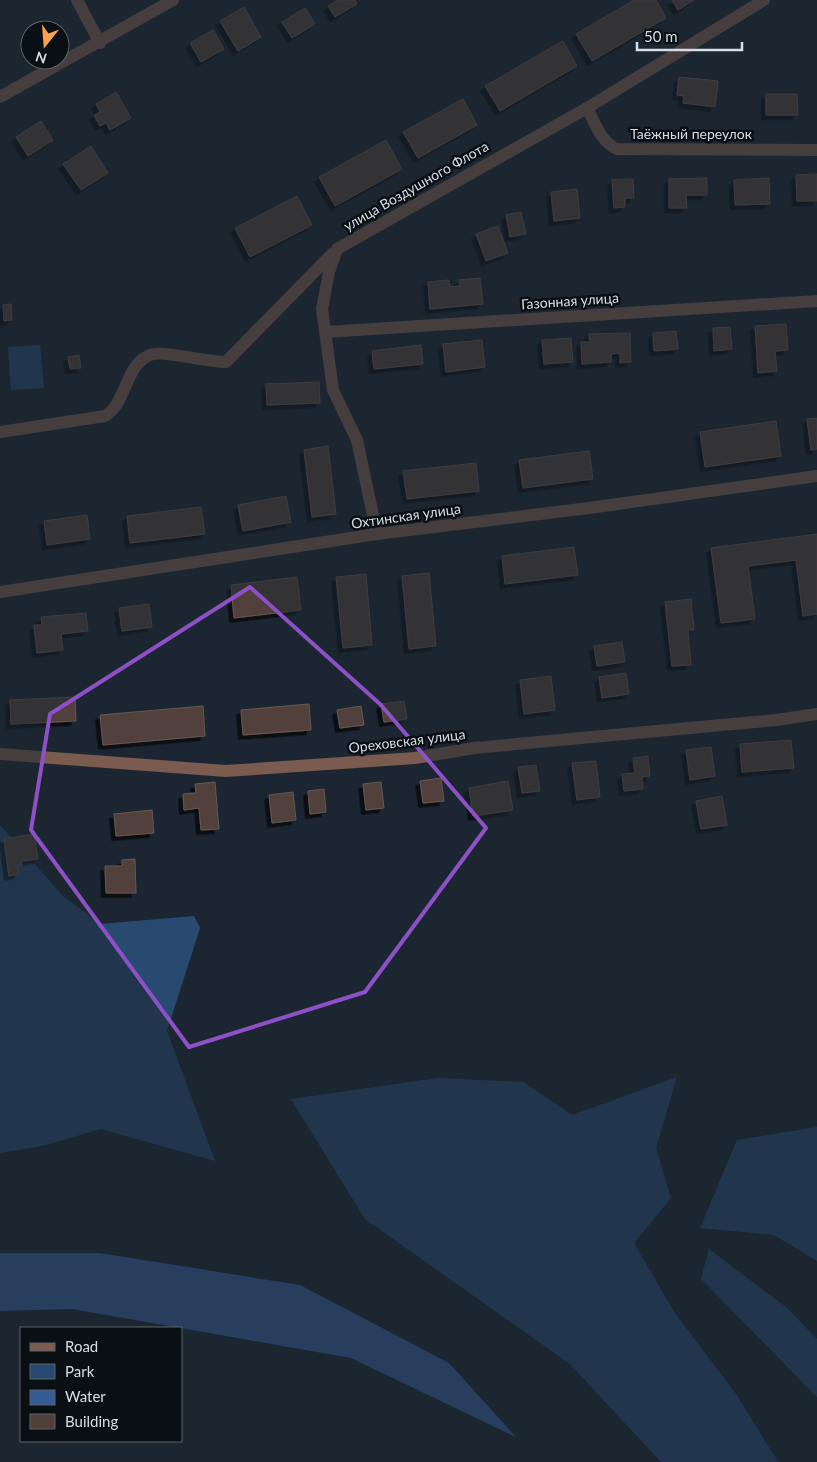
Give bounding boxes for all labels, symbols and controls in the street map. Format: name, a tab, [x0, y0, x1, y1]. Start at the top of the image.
north arrow	[20, 20, 70, 70]
scale bar	[637, 20, 742, 52]
text: 50 m	[644, 27, 678, 45]
text: N	[33, 48, 49, 68]
street label: Таёжный переулок	[630, 125, 753, 142]
street label: улица Воздушного Флота	[340, 137, 491, 234]
street label: Газонная улица	[520, 289, 620, 312]
street label: Охтинская улица	[350, 499, 462, 532]
street label: Ореховская улица	[348, 725, 466, 756]
legend	[20, 1327, 182, 1442]
text: Road	[65, 1337, 98, 1355]
text: Park	[65, 1362, 95, 1380]
text: Water	[65, 1387, 106, 1405]
text: Building	[65, 1412, 118, 1430]

